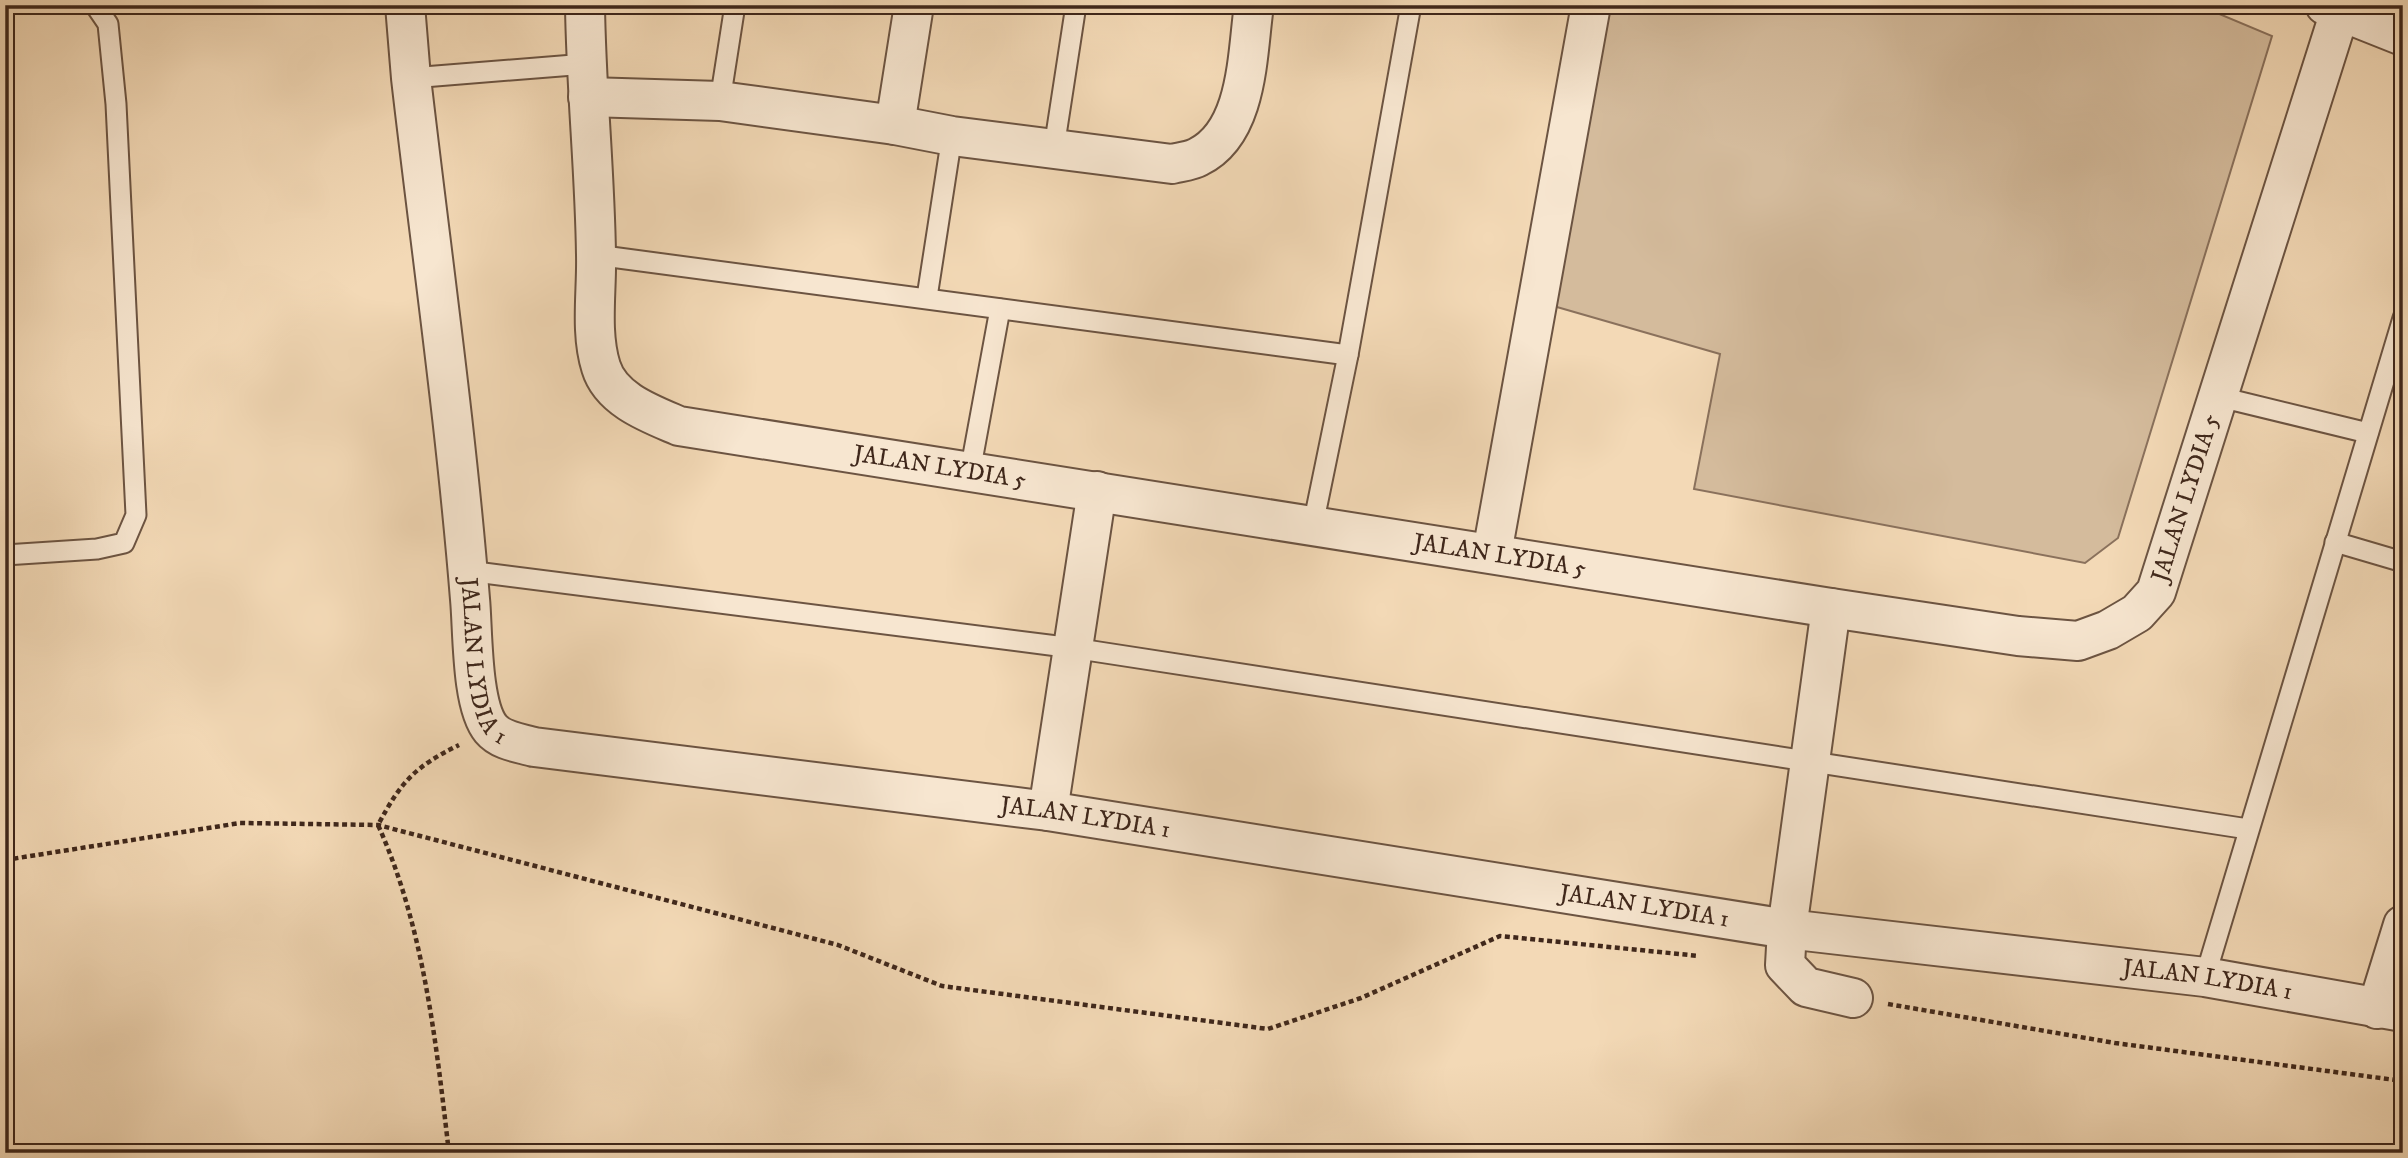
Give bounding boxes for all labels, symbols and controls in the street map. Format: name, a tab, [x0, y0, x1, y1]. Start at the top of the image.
street label: JALAN LYDIA 5	[2145, 410, 2226, 588]
street label: JALAN LYDIA 5	[849, 438, 1028, 496]
street label: JALAN LYDIA 5	[1409, 527, 1588, 584]
street label: JALAN LYDIA 1	[453, 575, 512, 752]
street label: JALAN LYDIA 1	[997, 790, 1172, 845]
street label: JALAN LYDIA 1	[1555, 878, 1731, 935]
street label: JALAN LYDIA 1	[2119, 952, 2295, 1007]

